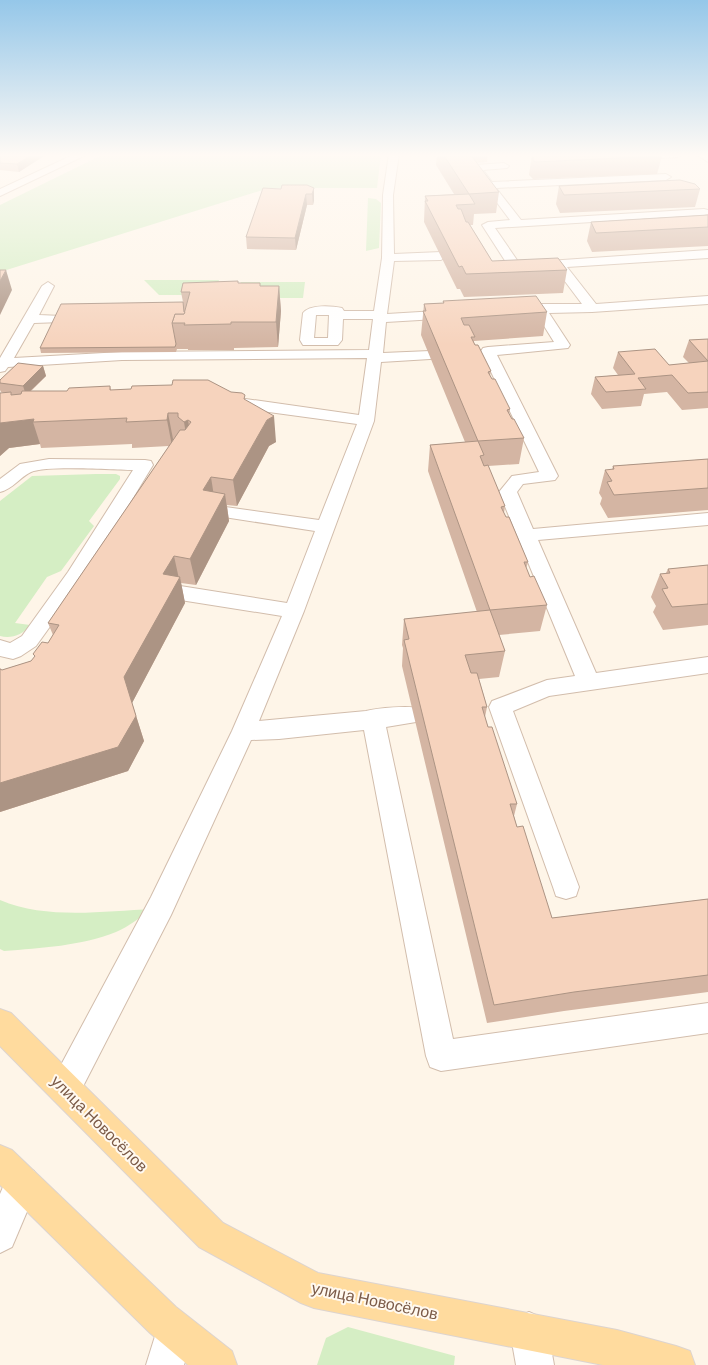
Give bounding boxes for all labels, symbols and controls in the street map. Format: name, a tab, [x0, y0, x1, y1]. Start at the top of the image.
street label: улица Новосёлов	[48, 1071, 152, 1175]
street label: улица Новосёлов	[310, 1277, 440, 1323]

